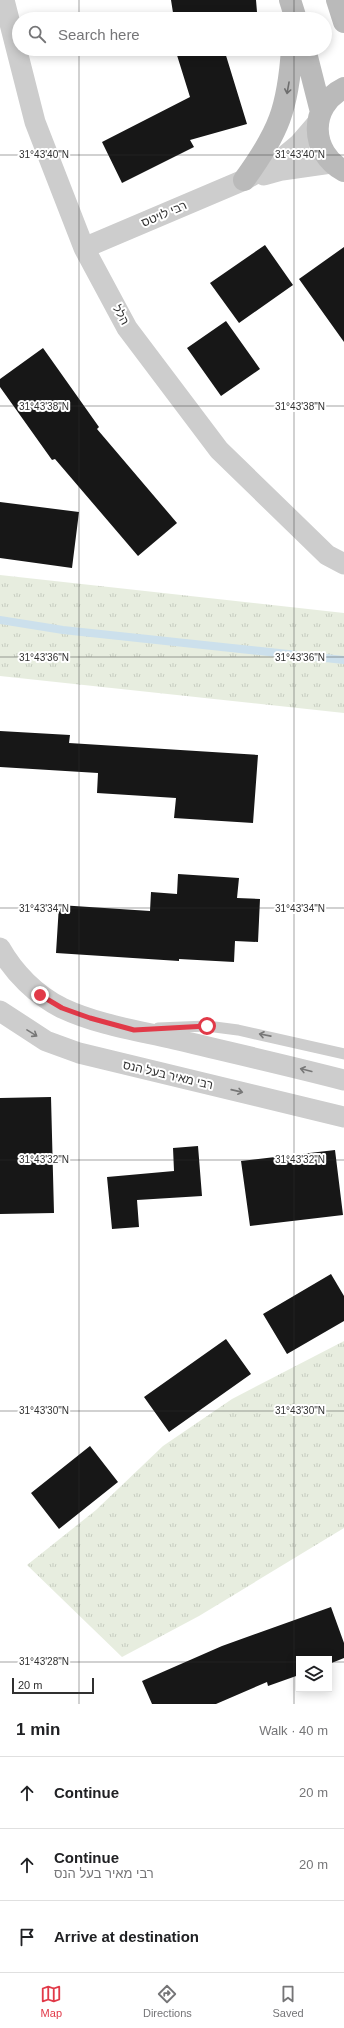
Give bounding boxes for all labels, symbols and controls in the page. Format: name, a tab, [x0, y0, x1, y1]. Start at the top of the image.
search box	[12, 12, 332, 56]
icon: search	[26, 23, 48, 45]
text: Search here	[58, 26, 140, 43]
one-way arrow	[284, 81, 292, 94]
text: 31°43'40"N	[19, 149, 69, 160]
text: 31°43'40"N	[275, 149, 325, 160]
street label: רבי לויטס	[139, 198, 189, 230]
street label: הלל	[110, 303, 132, 327]
text: 31°43'38"N	[19, 401, 69, 412]
text: 31°43'38"N	[275, 401, 325, 412]
text: 31°43'36"N	[19, 652, 69, 663]
text: 31°43'36"N	[275, 652, 325, 663]
text: 31°43'34"N	[19, 903, 69, 914]
text: 31°43'34"N	[275, 903, 325, 914]
route end	[31, 986, 49, 1004]
route start	[198, 1017, 216, 1035]
one-way arrow	[26, 1029, 38, 1037]
one-way arrow	[259, 1031, 272, 1039]
street label: רבי מאיר בעל הנס	[122, 1058, 214, 1092]
one-way arrow	[300, 1066, 313, 1074]
one-way arrow	[230, 1088, 243, 1095]
text: 31°43'32"N	[19, 1154, 69, 1165]
text: 31°43'32"N	[275, 1154, 325, 1165]
text: 31°43'30"N	[19, 1405, 69, 1416]
text: 31°43'30"N	[275, 1405, 325, 1416]
text: 31°43'28"N	[19, 1656, 69, 1667]
map controls	[296, 1656, 332, 1692]
button: layers	[296, 1656, 332, 1692]
scale bar	[12, 1676, 94, 1695]
text: 20 m	[18, 1679, 42, 1691]
text: 1 min	[16, 1720, 60, 1739]
text: Walk · 40 m	[259, 1723, 328, 1738]
icon: ahead	[16, 1782, 38, 1804]
text: Continue	[54, 1784, 119, 1801]
text: 20 m	[299, 1785, 328, 1800]
text: Continue	[54, 1849, 119, 1866]
icon: ahead	[16, 1854, 38, 1876]
text: 20 m	[299, 1857, 328, 1872]
text: רבי מאיר בעל הנס	[54, 1866, 154, 1881]
icon: arrive	[16, 1926, 38, 1948]
text: Arrive at destination	[54, 1928, 199, 1945]
tab: Map	[40, 1983, 62, 2019]
tab: Directions	[143, 1983, 192, 2019]
tab: Saved	[272, 1983, 304, 2019]

